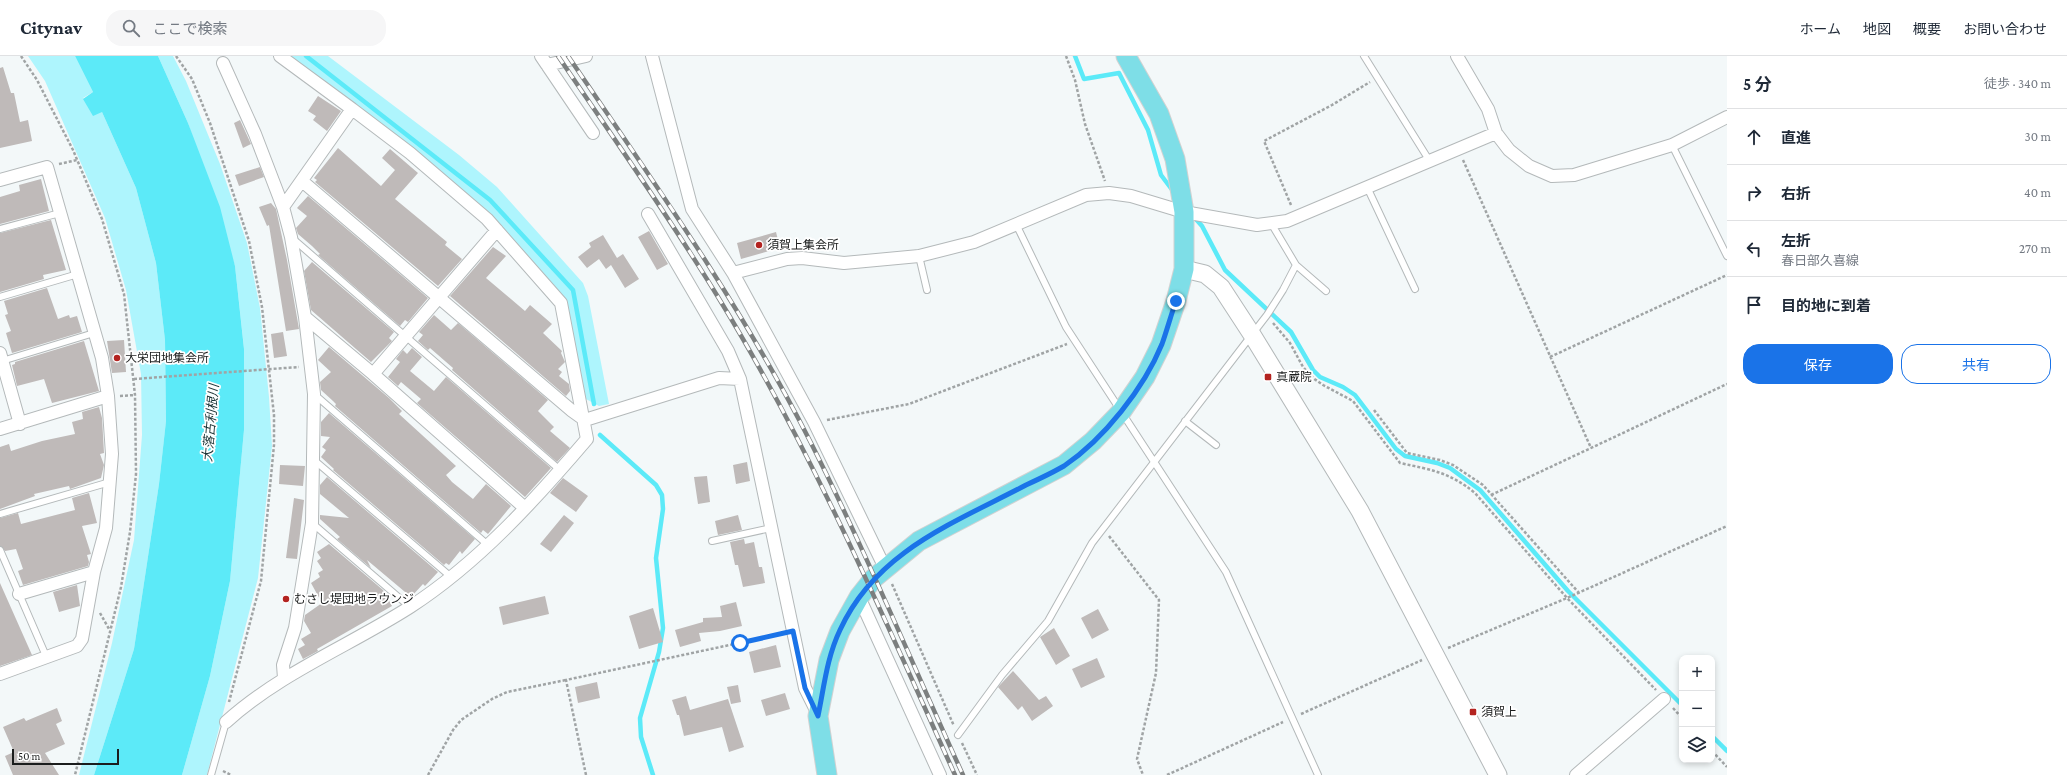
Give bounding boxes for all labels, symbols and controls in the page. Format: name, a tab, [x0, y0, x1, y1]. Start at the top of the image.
search box	[106, 10, 386, 46]
text: Citynav	[20, 17, 82, 38]
icon: search	[120, 17, 142, 39]
text: ここで検索	[152, 21, 227, 37]
text: ホーム	[1799, 21, 1841, 37]
text: 地図	[1863, 21, 1891, 37]
text: 概要	[1913, 21, 1941, 37]
text: お問い合わせ	[1963, 21, 2047, 37]
text: 5 分	[1743, 75, 1772, 94]
text: 徒歩 · 340 m	[1984, 76, 2051, 91]
icon: ahead	[1743, 126, 1765, 148]
text: 30 m	[2025, 129, 2051, 144]
text: 直進	[1781, 130, 1811, 146]
icon: right	[1743, 182, 1765, 204]
text: 40 m	[2024, 185, 2051, 200]
text: 右折	[1781, 186, 1811, 202]
text: 左折	[1781, 233, 1811, 249]
place label: 須賀上集会所	[767, 238, 839, 252]
icon: left	[1743, 238, 1765, 260]
marker: 須賀上集会所	[754, 240, 764, 250]
text: 270 m	[2019, 241, 2051, 256]
text: 春日部久喜線	[1781, 253, 1859, 268]
route end	[1167, 292, 1185, 310]
icon: arrive	[1743, 294, 1765, 316]
text: 目的地に到着	[1781, 298, 1871, 314]
button: 保存	[1743, 344, 1893, 384]
button: 共有	[1901, 344, 2051, 384]
place label: 大栄団地集会所	[125, 351, 209, 365]
marker: 大栄団地集会所	[112, 353, 122, 363]
place label: 真蔵院	[1276, 370, 1312, 384]
marker: 真蔵院	[1263, 372, 1273, 382]
water label: 大落古利根川	[200, 382, 222, 463]
place label: むさし堤団地ラウンジ	[294, 592, 414, 606]
marker: むさし堤団地ラウンジ	[281, 594, 291, 604]
route start	[731, 634, 749, 652]
map controls	[1679, 655, 1715, 763]
button: +	[1679, 655, 1715, 691]
button: −	[1679, 691, 1715, 727]
place label: 須賀上	[1481, 705, 1517, 719]
marker: 須賀上	[1468, 707, 1478, 717]
button: layers	[1679, 727, 1715, 763]
scale bar	[12, 747, 119, 766]
text: 50 m	[18, 750, 40, 762]

